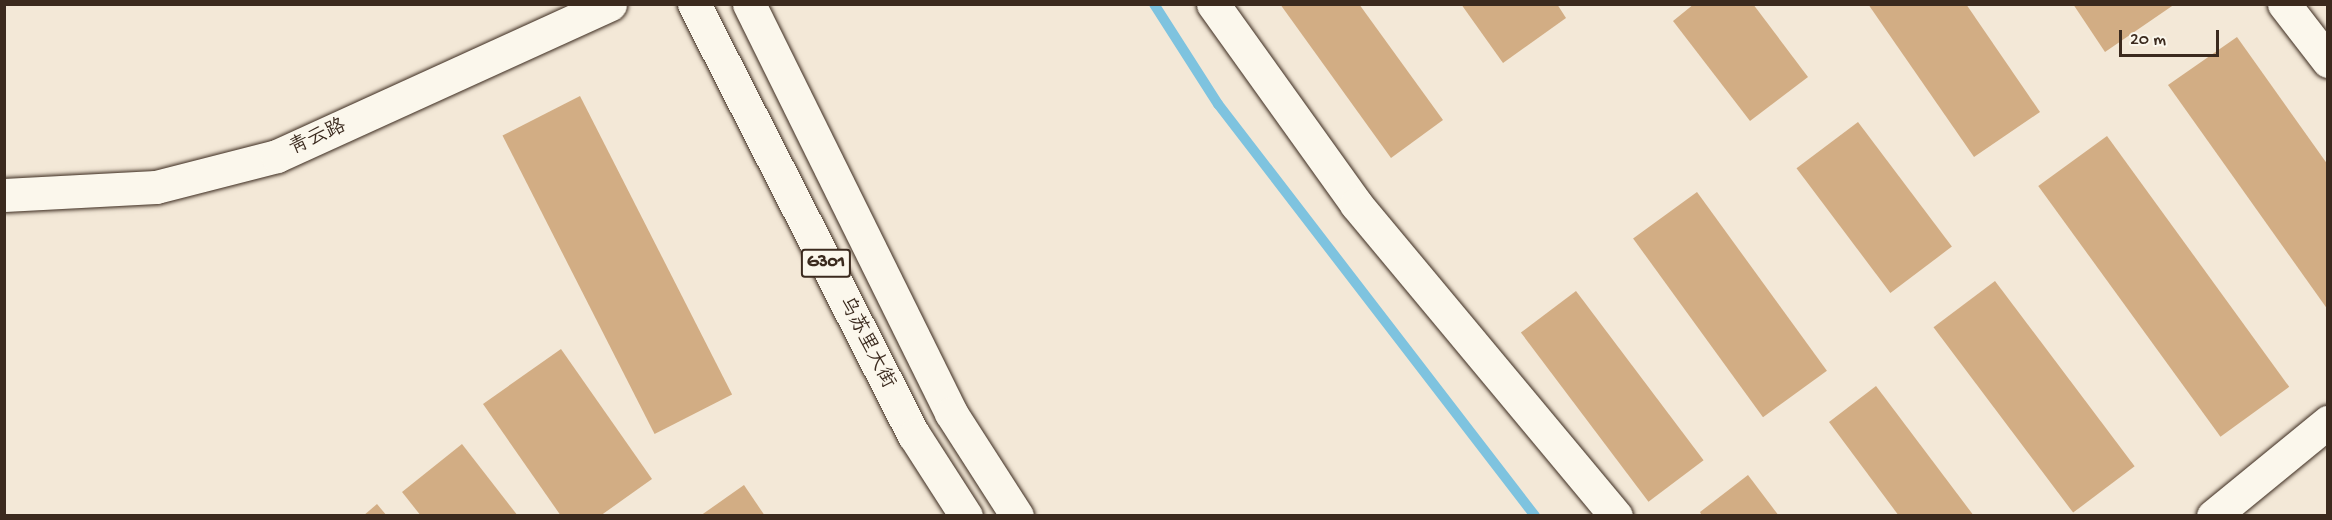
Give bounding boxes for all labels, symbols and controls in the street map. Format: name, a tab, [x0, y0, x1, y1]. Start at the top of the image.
scale bar	[2122, 18, 2222, 56]
text: 20 m	[2130, 30, 2166, 51]
street label: 青云路	[286, 115, 350, 161]
road number: G301	[800, 248, 852, 278]
street label: 乌苏里大街	[833, 293, 899, 393]

